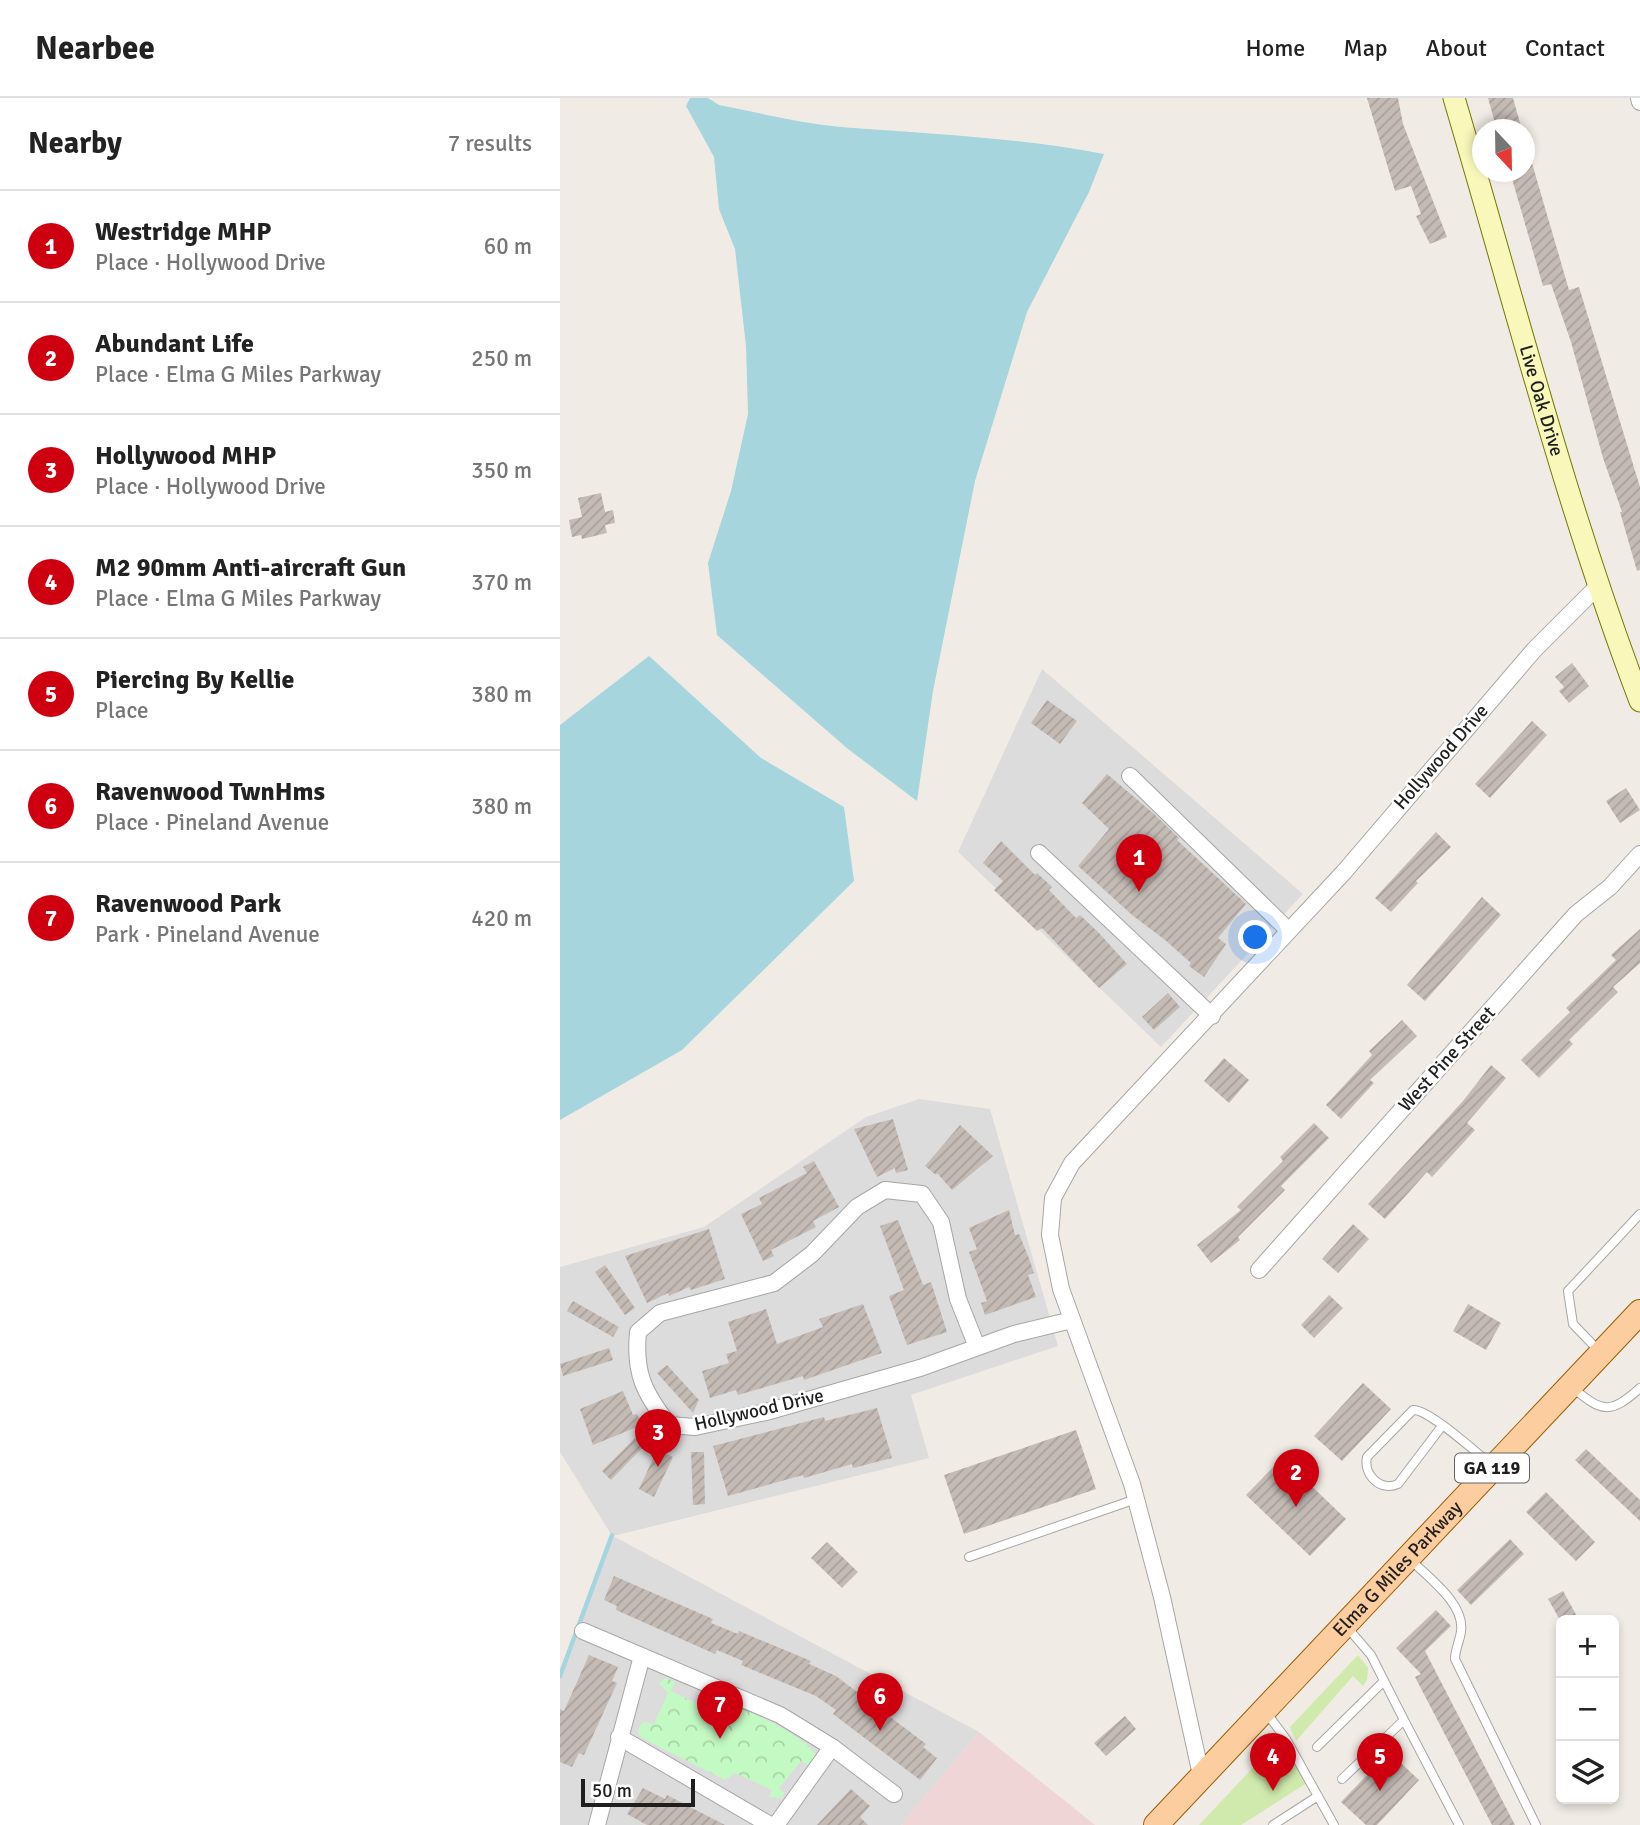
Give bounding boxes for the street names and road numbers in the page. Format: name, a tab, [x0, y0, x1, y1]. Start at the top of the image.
street label: Live Oak Drive	[1514, 342, 1569, 459]
street label: Hollywood Drive	[1389, 699, 1493, 815]
street label: West Pine Street	[1393, 1001, 1501, 1117]
street label: Hollywood Drive	[692, 1383, 826, 1437]
road number: GA 119	[1455, 1454, 1529, 1483]
street label: Elma G Miles Parkway	[1328, 1496, 1467, 1642]

